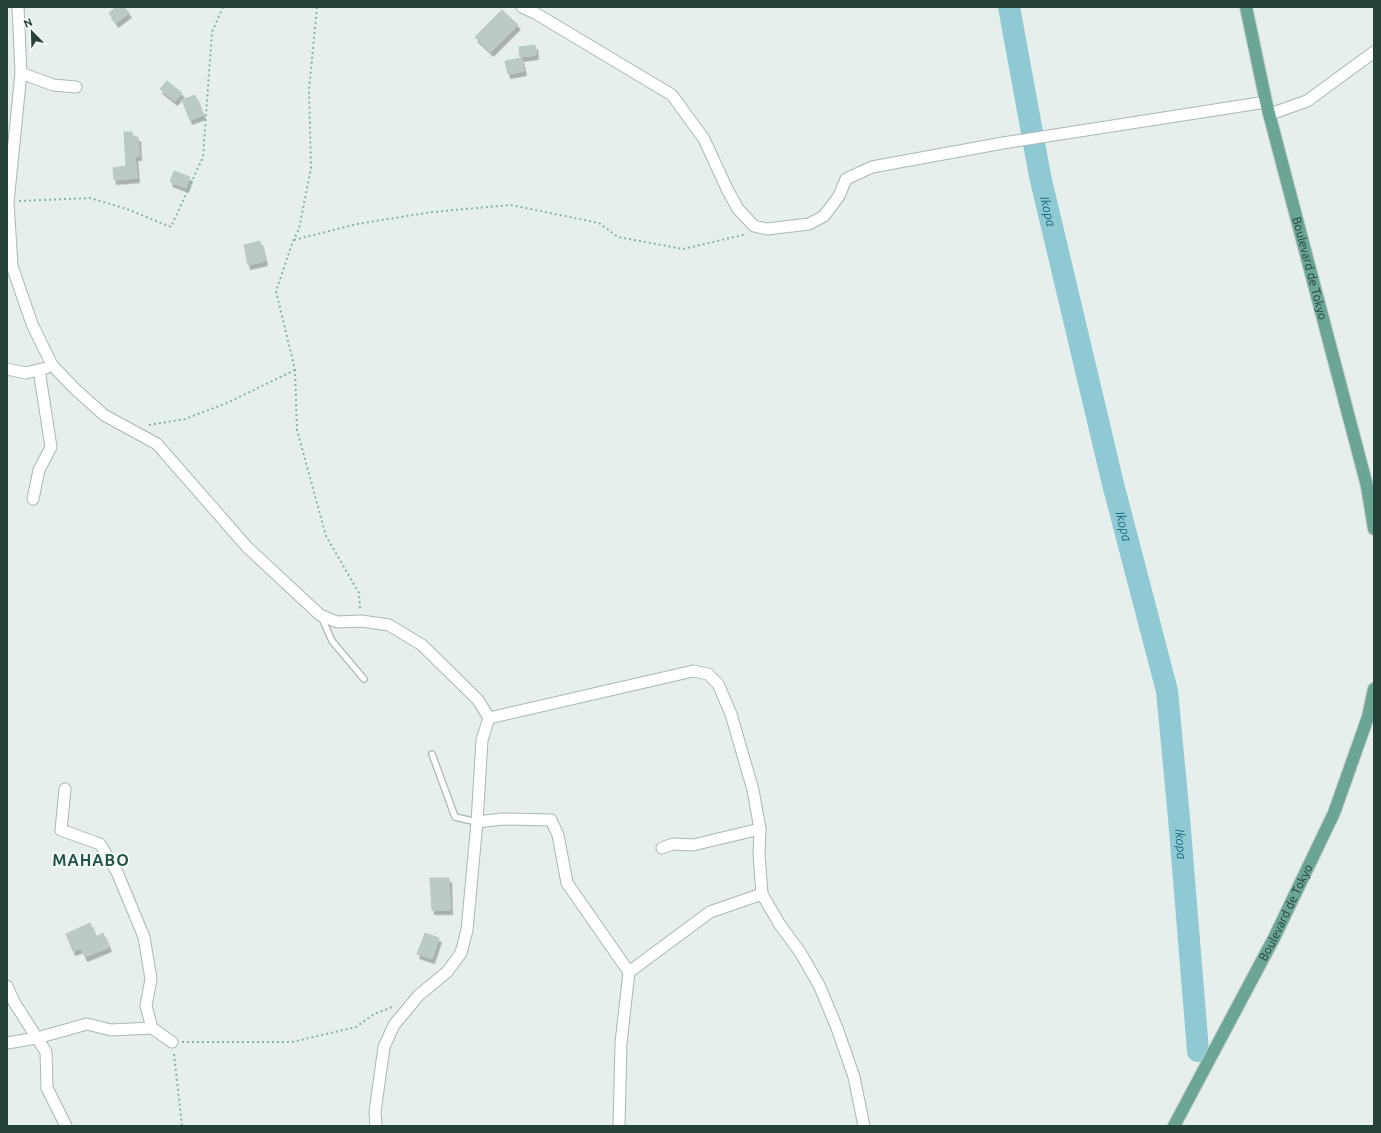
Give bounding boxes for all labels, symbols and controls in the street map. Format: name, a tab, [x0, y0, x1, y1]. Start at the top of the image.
north arrow	[12, 12, 52, 52]
text: N	[22, 16, 34, 30]
water label: Ikopa	[1038, 195, 1059, 228]
street label: Boulevard de Tokyo	[1290, 215, 1330, 321]
water label: Ikopa	[1113, 510, 1135, 543]
water label: Ikopa	[1173, 828, 1189, 860]
district label: MAHABO	[52, 851, 130, 869]
street label: Boulevard de Tokyo	[1256, 862, 1315, 963]

